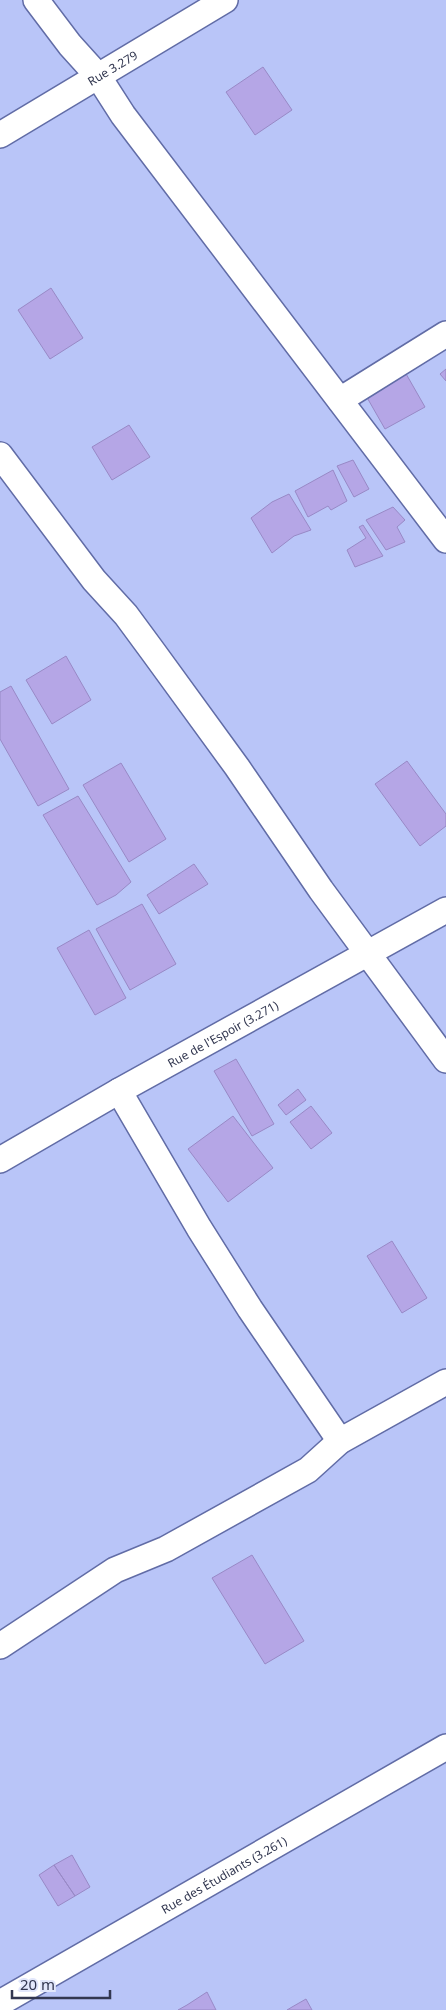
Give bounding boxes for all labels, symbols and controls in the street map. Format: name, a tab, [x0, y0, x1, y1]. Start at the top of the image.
street label: Rue 3.279	[84, 46, 141, 89]
street label: Rue de l'Espoir (3.271)	[164, 996, 281, 1071]
street label: Rue des Étudiants (3.261)	[158, 1832, 290, 1917]
scale bar	[12, 1968, 110, 2000]
text: 20 m	[20, 1974, 55, 1994]

